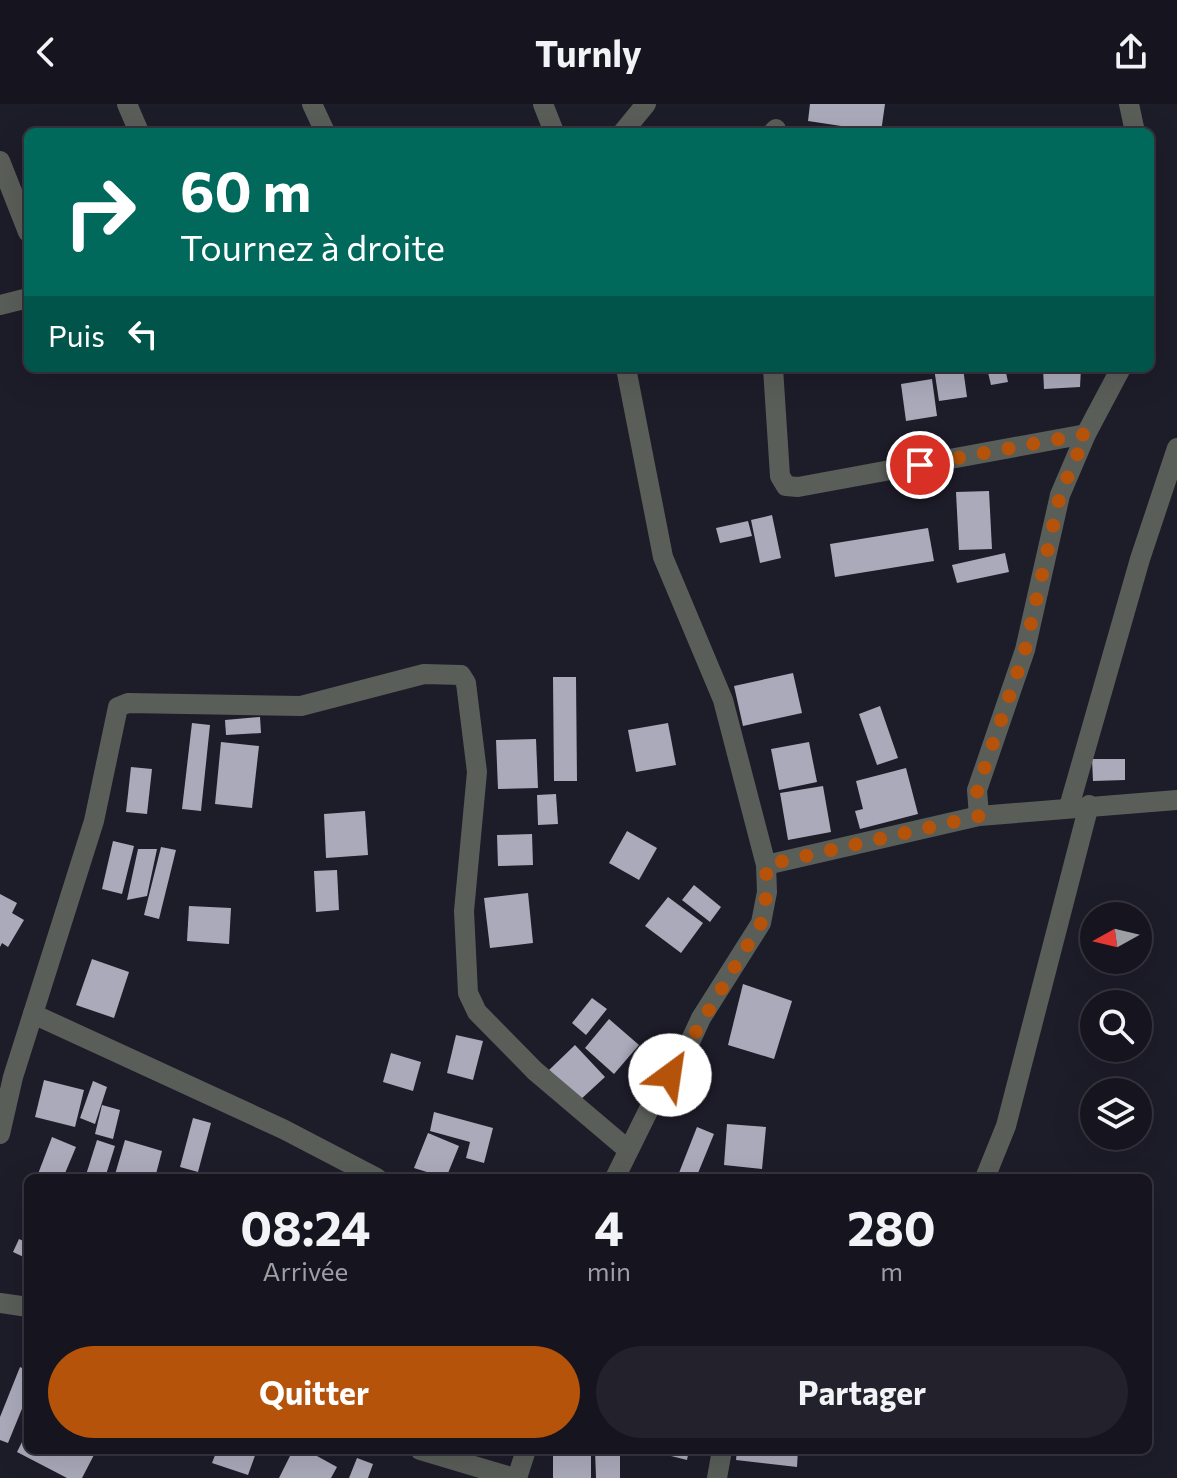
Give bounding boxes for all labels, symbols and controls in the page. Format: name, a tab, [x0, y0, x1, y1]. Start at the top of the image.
icon: back	[24, 30, 68, 74]
text: Turnly	[535, 30, 642, 74]
icon: share	[1109, 30, 1153, 74]
text: 60 m	[180, 155, 311, 224]
icon: right	[48, 160, 152, 264]
text: Tournez à droite	[180, 224, 445, 268]
icon: left	[121, 312, 165, 356]
text: Puis	[48, 316, 105, 353]
pin	[886, 431, 954, 499]
icon: arrive	[898, 443, 942, 487]
north arrow	[1080, 902, 1152, 974]
map controls	[1080, 902, 1152, 1150]
button: search	[1080, 990, 1152, 1062]
position arrow	[628, 1033, 712, 1117]
button: layers	[1080, 1078, 1152, 1150]
text: 08:24	[240, 1197, 371, 1256]
text: 4	[594, 1197, 624, 1256]
text: 280	[847, 1197, 936, 1256]
text: Arrivée	[263, 1255, 348, 1286]
text: min	[587, 1255, 631, 1286]
text: m	[880, 1255, 903, 1286]
button: Quitter	[48, 1346, 580, 1438]
button: Partager	[596, 1346, 1128, 1438]

